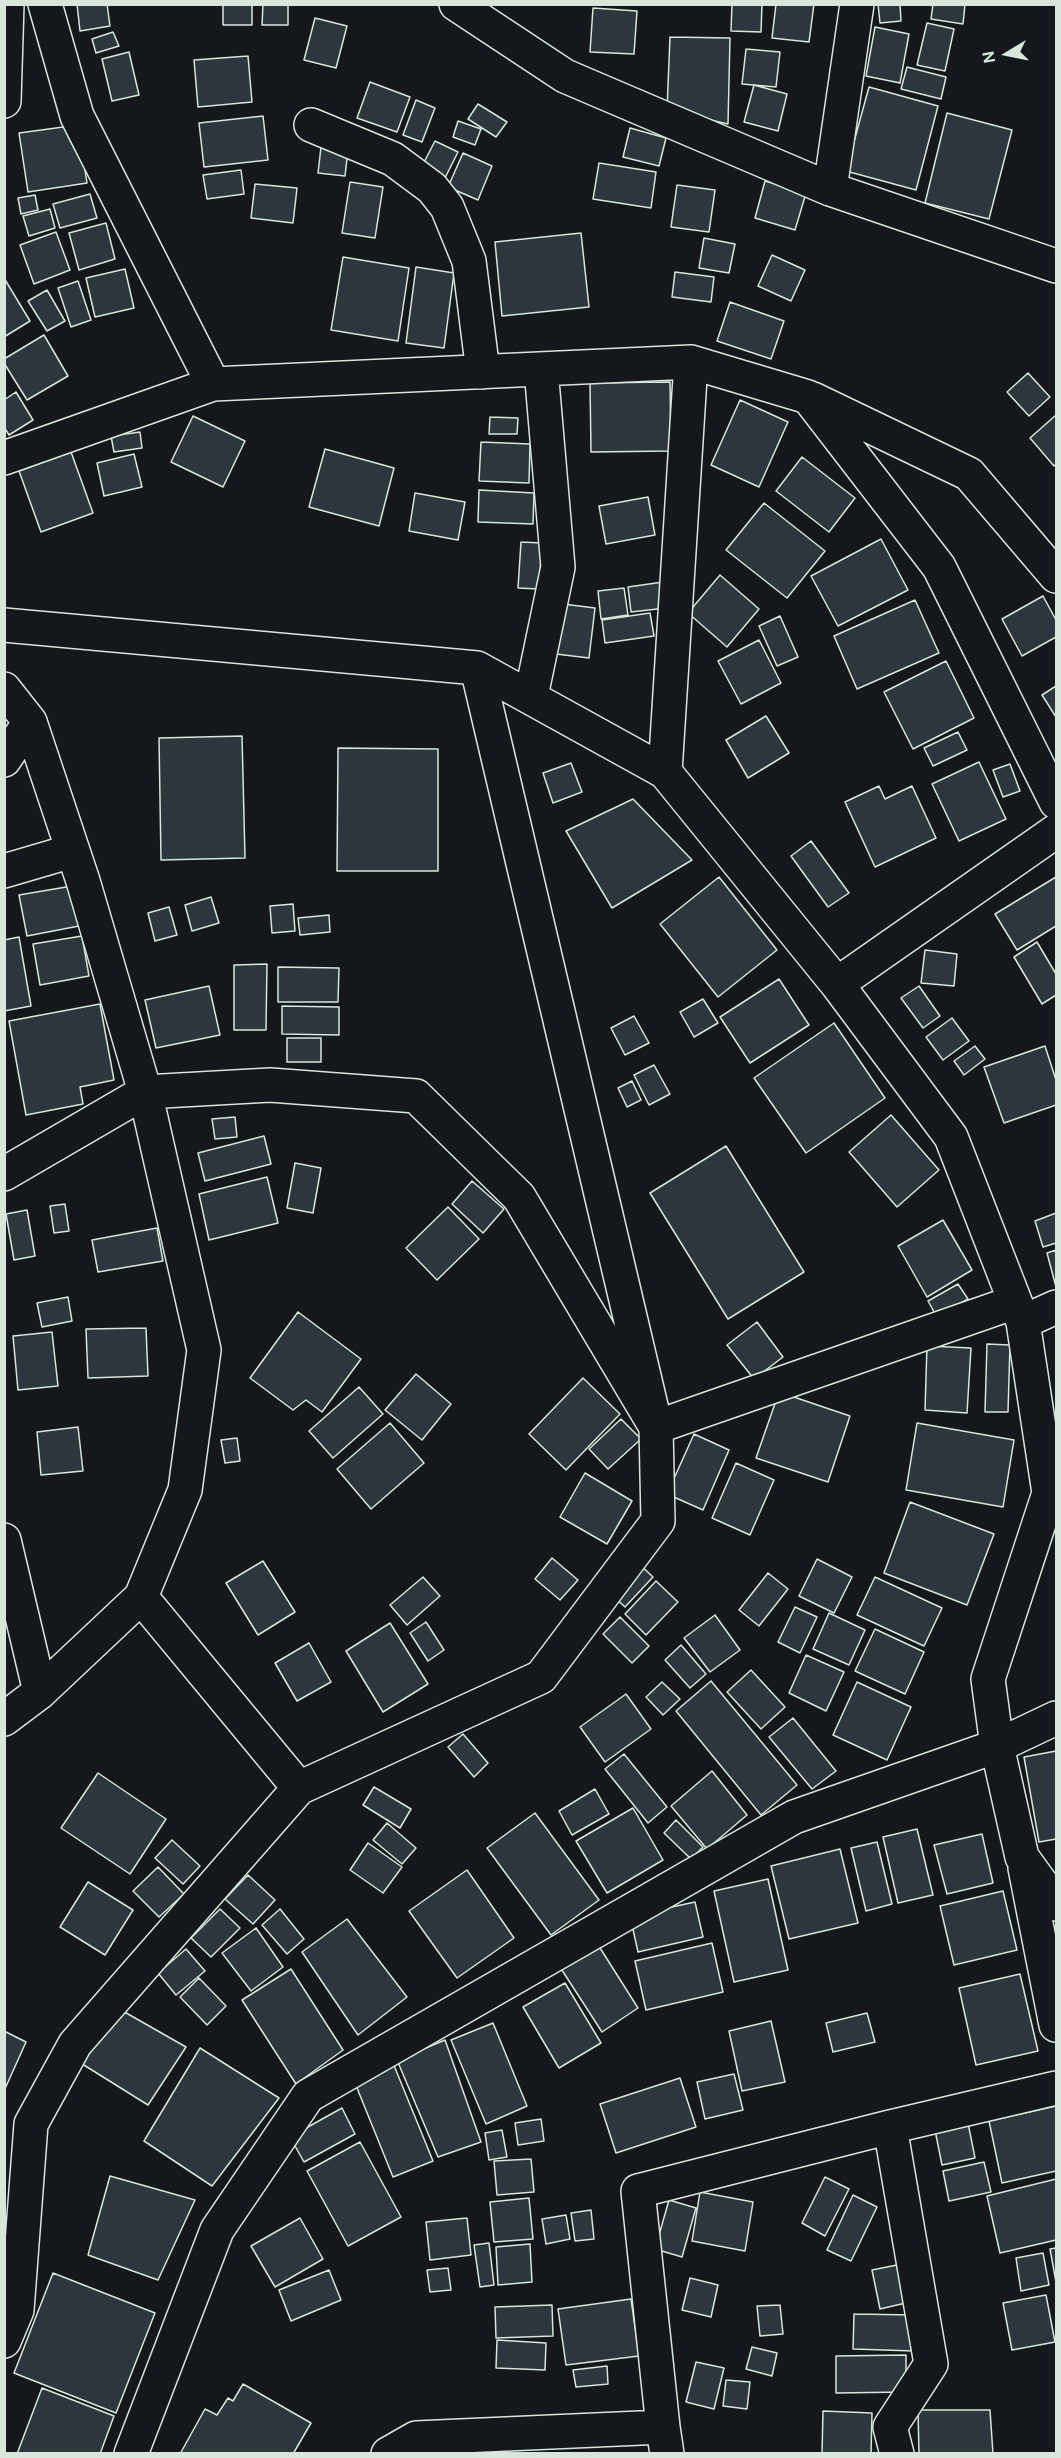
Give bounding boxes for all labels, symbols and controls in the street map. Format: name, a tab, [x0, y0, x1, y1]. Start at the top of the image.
north arrow	[977, 24, 1037, 84]
text: N	[977, 50, 1000, 65]

